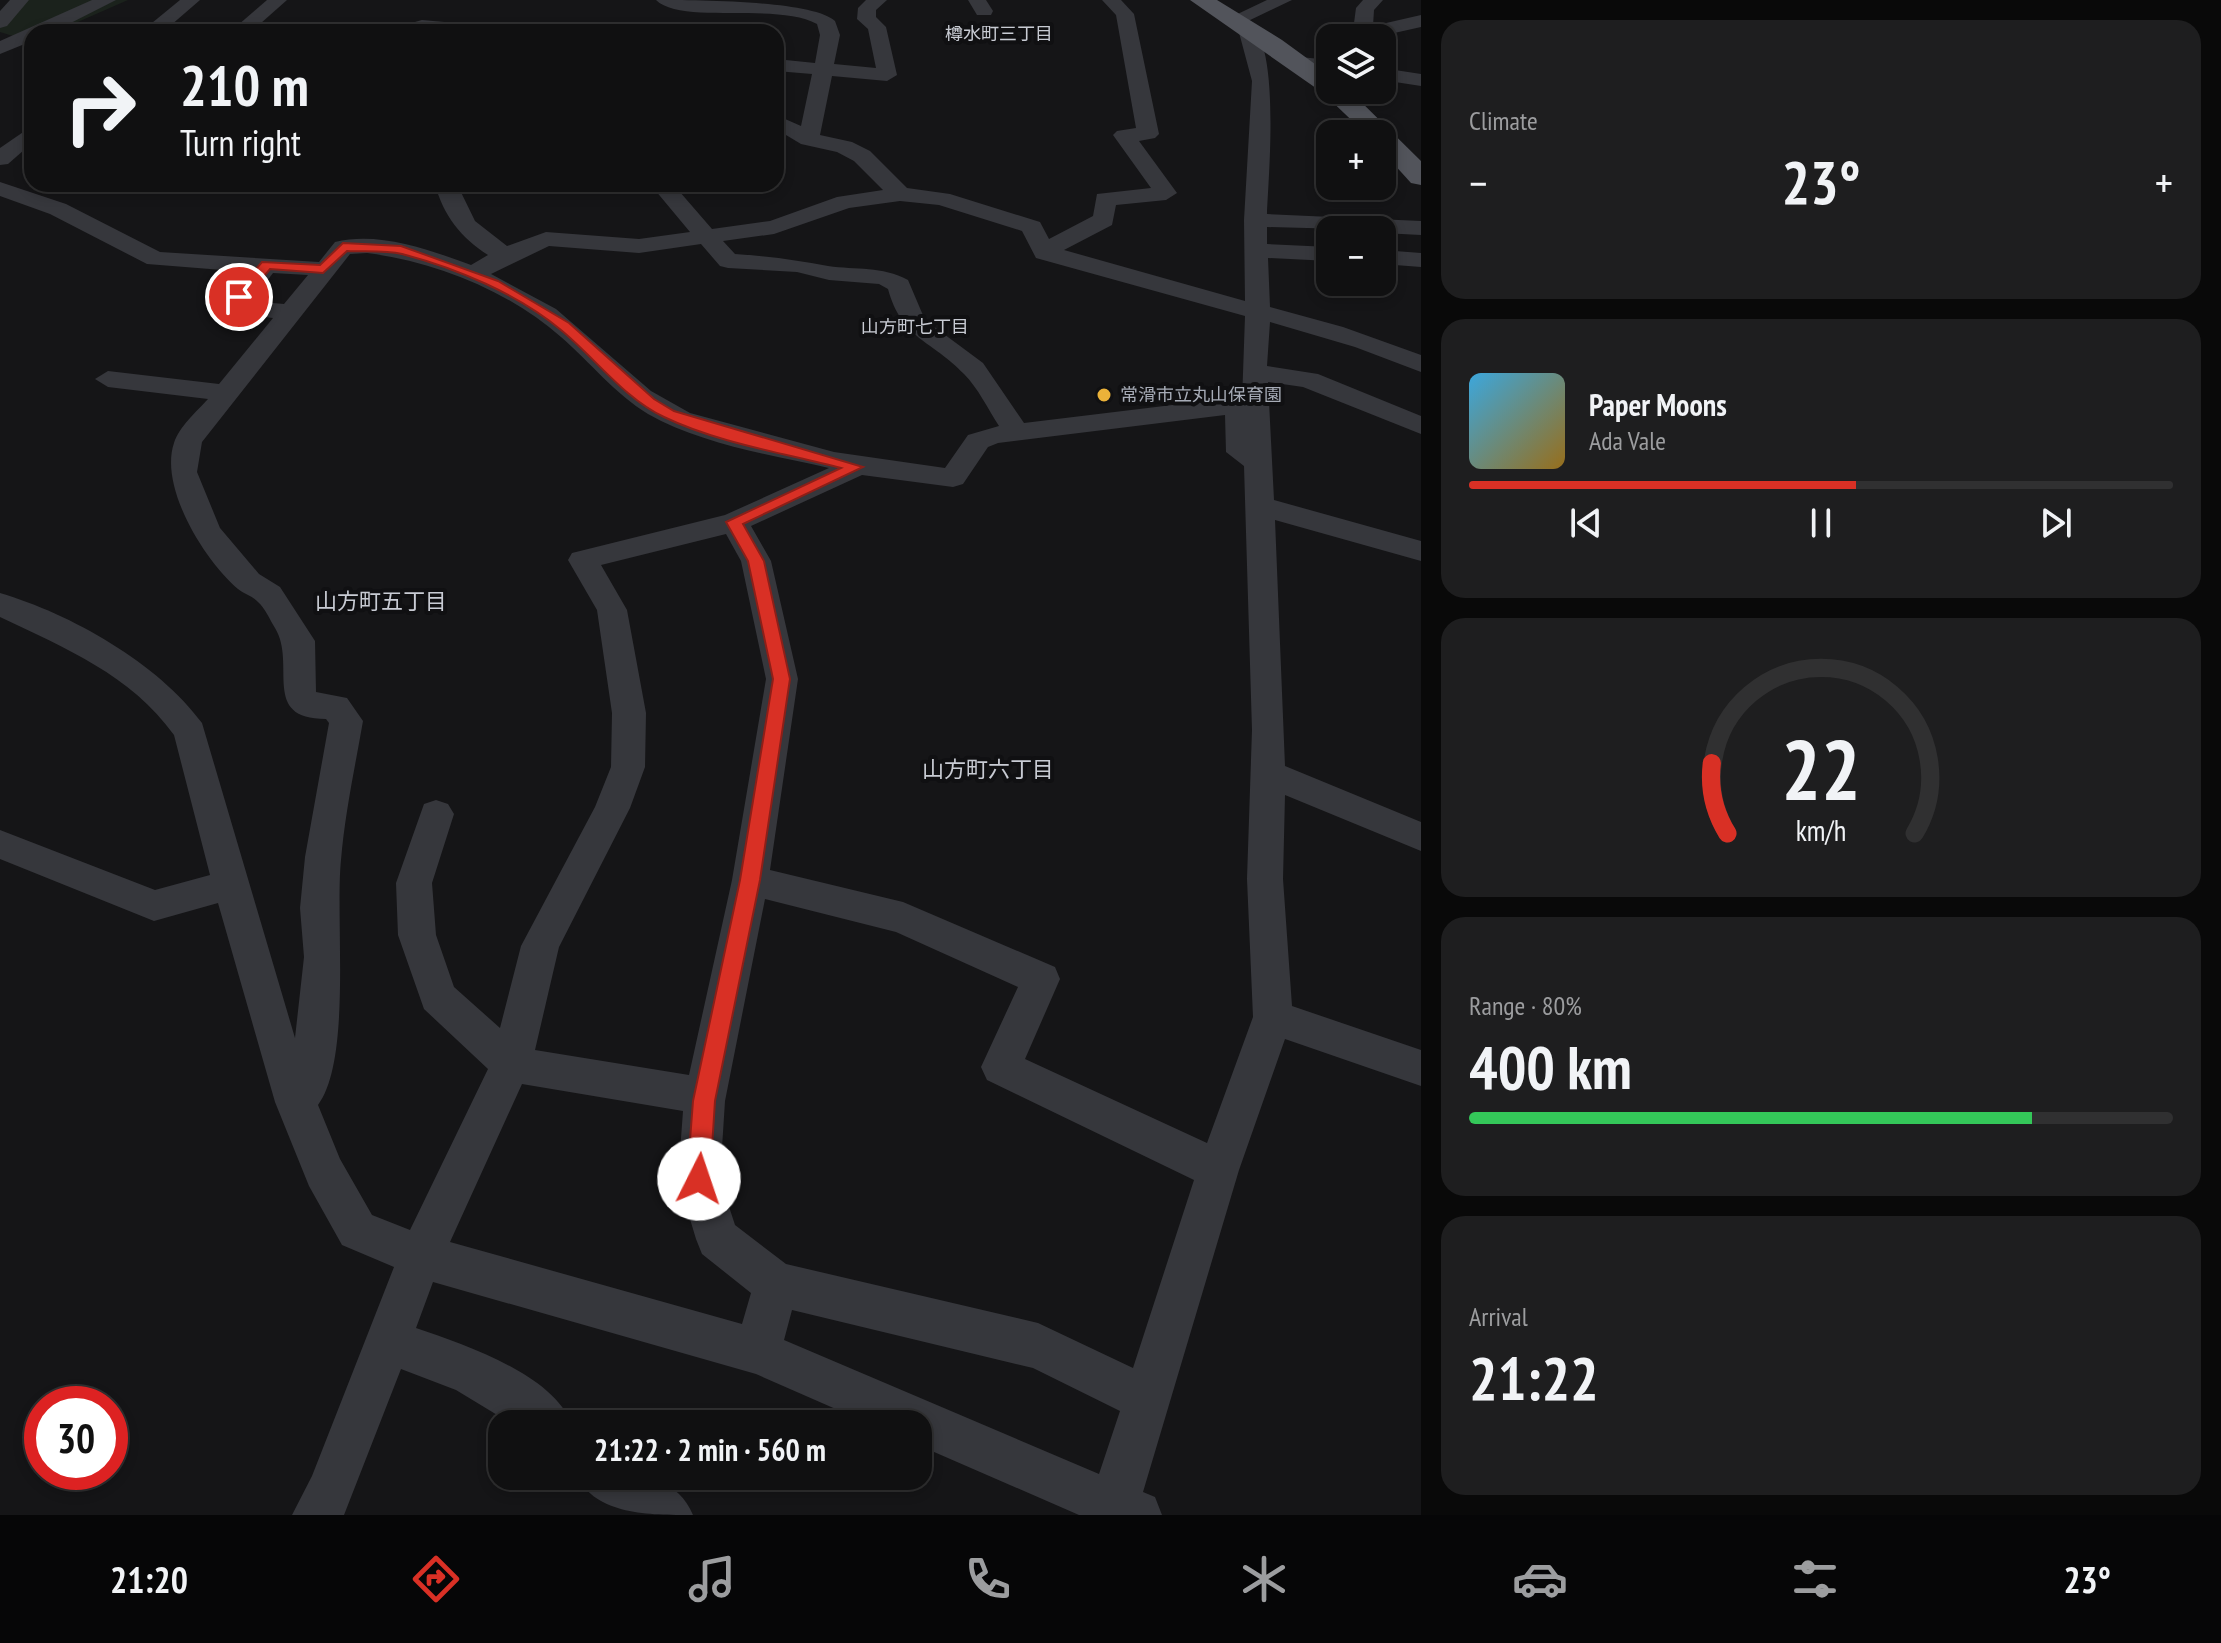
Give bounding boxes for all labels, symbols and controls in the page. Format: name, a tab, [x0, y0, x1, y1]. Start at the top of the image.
district label: 樽水町三丁目	[945, 22, 1053, 45]
map controls	[1316, 24, 1396, 296]
button: layers	[1316, 24, 1396, 104]
text: 210 m	[180, 49, 309, 121]
icon: right	[48, 56, 152, 160]
text: Climate	[1469, 104, 1538, 137]
text: Turn right	[180, 119, 301, 166]
button: +	[1316, 120, 1396, 200]
text: 23°	[1781, 143, 1861, 221]
text: −	[1469, 154, 1487, 211]
text: +	[2155, 154, 2173, 211]
button: −	[1316, 216, 1396, 296]
pin	[205, 263, 273, 331]
icon: arrive	[217, 275, 261, 319]
district label: 山方町七丁目	[861, 315, 969, 338]
place label: 常滑市立丸山保育園	[1120, 383, 1282, 406]
text: Paper Moons	[1589, 385, 1727, 424]
marker: 常滑市立丸山保育園	[1095, 386, 1113, 404]
text: Ada Vale	[1589, 424, 1666, 457]
icon: previous	[1564, 501, 1608, 545]
icon: pause	[1799, 501, 1843, 545]
icon: next	[2034, 501, 2078, 545]
district label: 山方町五丁目	[315, 587, 447, 615]
text: 22	[1781, 714, 1861, 822]
district label: 山方町六丁目	[922, 755, 1054, 783]
text: km/h	[1796, 812, 1846, 849]
text: Range · 80%	[1469, 989, 1582, 1022]
text: 400 km	[1469, 1028, 1632, 1106]
position arrow	[657, 1137, 741, 1221]
text: Arrival	[1469, 1300, 1528, 1333]
text: 21:22	[1469, 1339, 1599, 1417]
speed limit sign: 30	[24, 1386, 128, 1490]
text: 21:22 · 2 min · 560 m	[594, 1430, 826, 1469]
icon: directions	[408, 1551, 464, 1607]
icon: music	[684, 1551, 740, 1607]
icon: phone	[960, 1551, 1016, 1607]
icon: climate	[1236, 1551, 1292, 1607]
icon: car	[1512, 1551, 1568, 1607]
icon: filters	[1787, 1551, 1843, 1607]
text: 21:20	[110, 1556, 188, 1603]
text: 23°	[2063, 1556, 2111, 1603]

